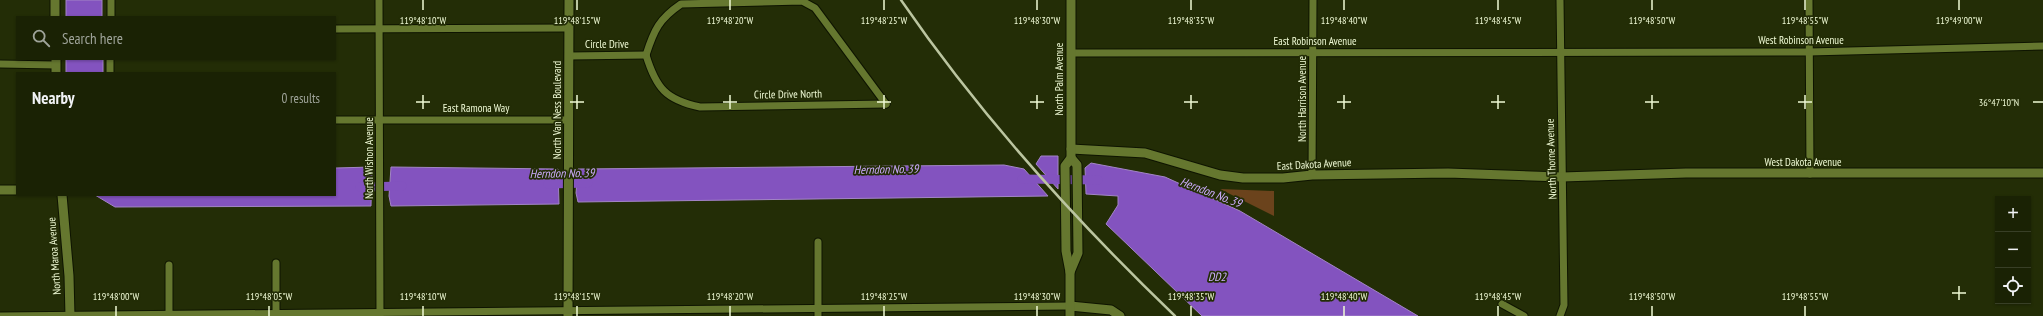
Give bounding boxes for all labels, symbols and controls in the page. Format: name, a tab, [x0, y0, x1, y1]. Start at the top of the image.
text: 119°48'10"W	[400, 14, 447, 27]
text: 119°48'15"W	[554, 14, 601, 27]
text: 119°48'20"W	[707, 14, 754, 27]
text: 119°48'25"W	[861, 14, 908, 27]
text: 119°48'30"W	[1014, 14, 1061, 27]
text: 119°48'35"W	[1168, 14, 1215, 27]
text: 119°48'40"W	[1321, 14, 1368, 27]
text: 119°48'45"W	[1475, 14, 1522, 27]
text: 119°48'50"W	[1629, 14, 1676, 27]
text: 119°48'55"W	[1782, 14, 1829, 27]
text: 119°49'00"W	[1936, 14, 1983, 27]
search box	[16, 16, 336, 60]
icon: search	[30, 27, 52, 49]
text: Search here	[62, 29, 123, 48]
street label: West Robinson Avenue	[1758, 33, 1844, 47]
street label: East Robinson Avenue	[1274, 34, 1357, 48]
street label: Circle Drive	[585, 37, 629, 51]
street label: North Palm Avenue	[1052, 42, 1066, 115]
street label: North Harrison Avenue	[1295, 56, 1309, 142]
street label: North Van Ness Boulevard	[550, 61, 564, 159]
street label: Circle Drive North	[754, 86, 822, 102]
text: Nearby	[32, 87, 75, 109]
text: 0 results	[281, 90, 320, 107]
text: 36°47'10"N	[1979, 96, 2019, 109]
street label: East Ramona Way	[443, 101, 510, 115]
street label: North Wishon Avenue	[362, 117, 376, 199]
street label: North Thorne Avenue	[1543, 118, 1559, 200]
street label: East Dakota Avenue	[1276, 155, 1352, 173]
street label: West Dakota Avenue	[1765, 155, 1842, 169]
water label: Herndon No. 39	[854, 161, 920, 177]
water label: Herndon No. 39	[530, 165, 596, 181]
water label: Herndon No. 39	[1178, 173, 1245, 211]
map controls	[1995, 196, 2031, 304]
button: +	[1995, 196, 2031, 232]
street label: North Maroa Avenue	[44, 216, 64, 295]
button: −	[1995, 232, 2031, 268]
button: locate	[1995, 268, 2031, 304]
water label: DD2	[1208, 269, 1228, 284]
text: 119°48'00"W	[93, 290, 140, 303]
text: 119°48'05"W	[246, 290, 293, 303]
text: 119°48'10"W	[400, 290, 447, 303]
text: 119°48'15"W	[554, 290, 601, 303]
text: 119°48'20"W	[707, 290, 754, 303]
text: 119°48'25"W	[861, 290, 908, 303]
text: 119°48'30"W	[1014, 290, 1061, 303]
text: 119°48'35"W	[1168, 290, 1215, 303]
text: 119°48'40"W	[1321, 290, 1368, 303]
text: 119°48'45"W	[1475, 290, 1522, 303]
text: 119°48'50"W	[1629, 290, 1676, 303]
text: 119°48'55"W	[1782, 290, 1829, 303]

